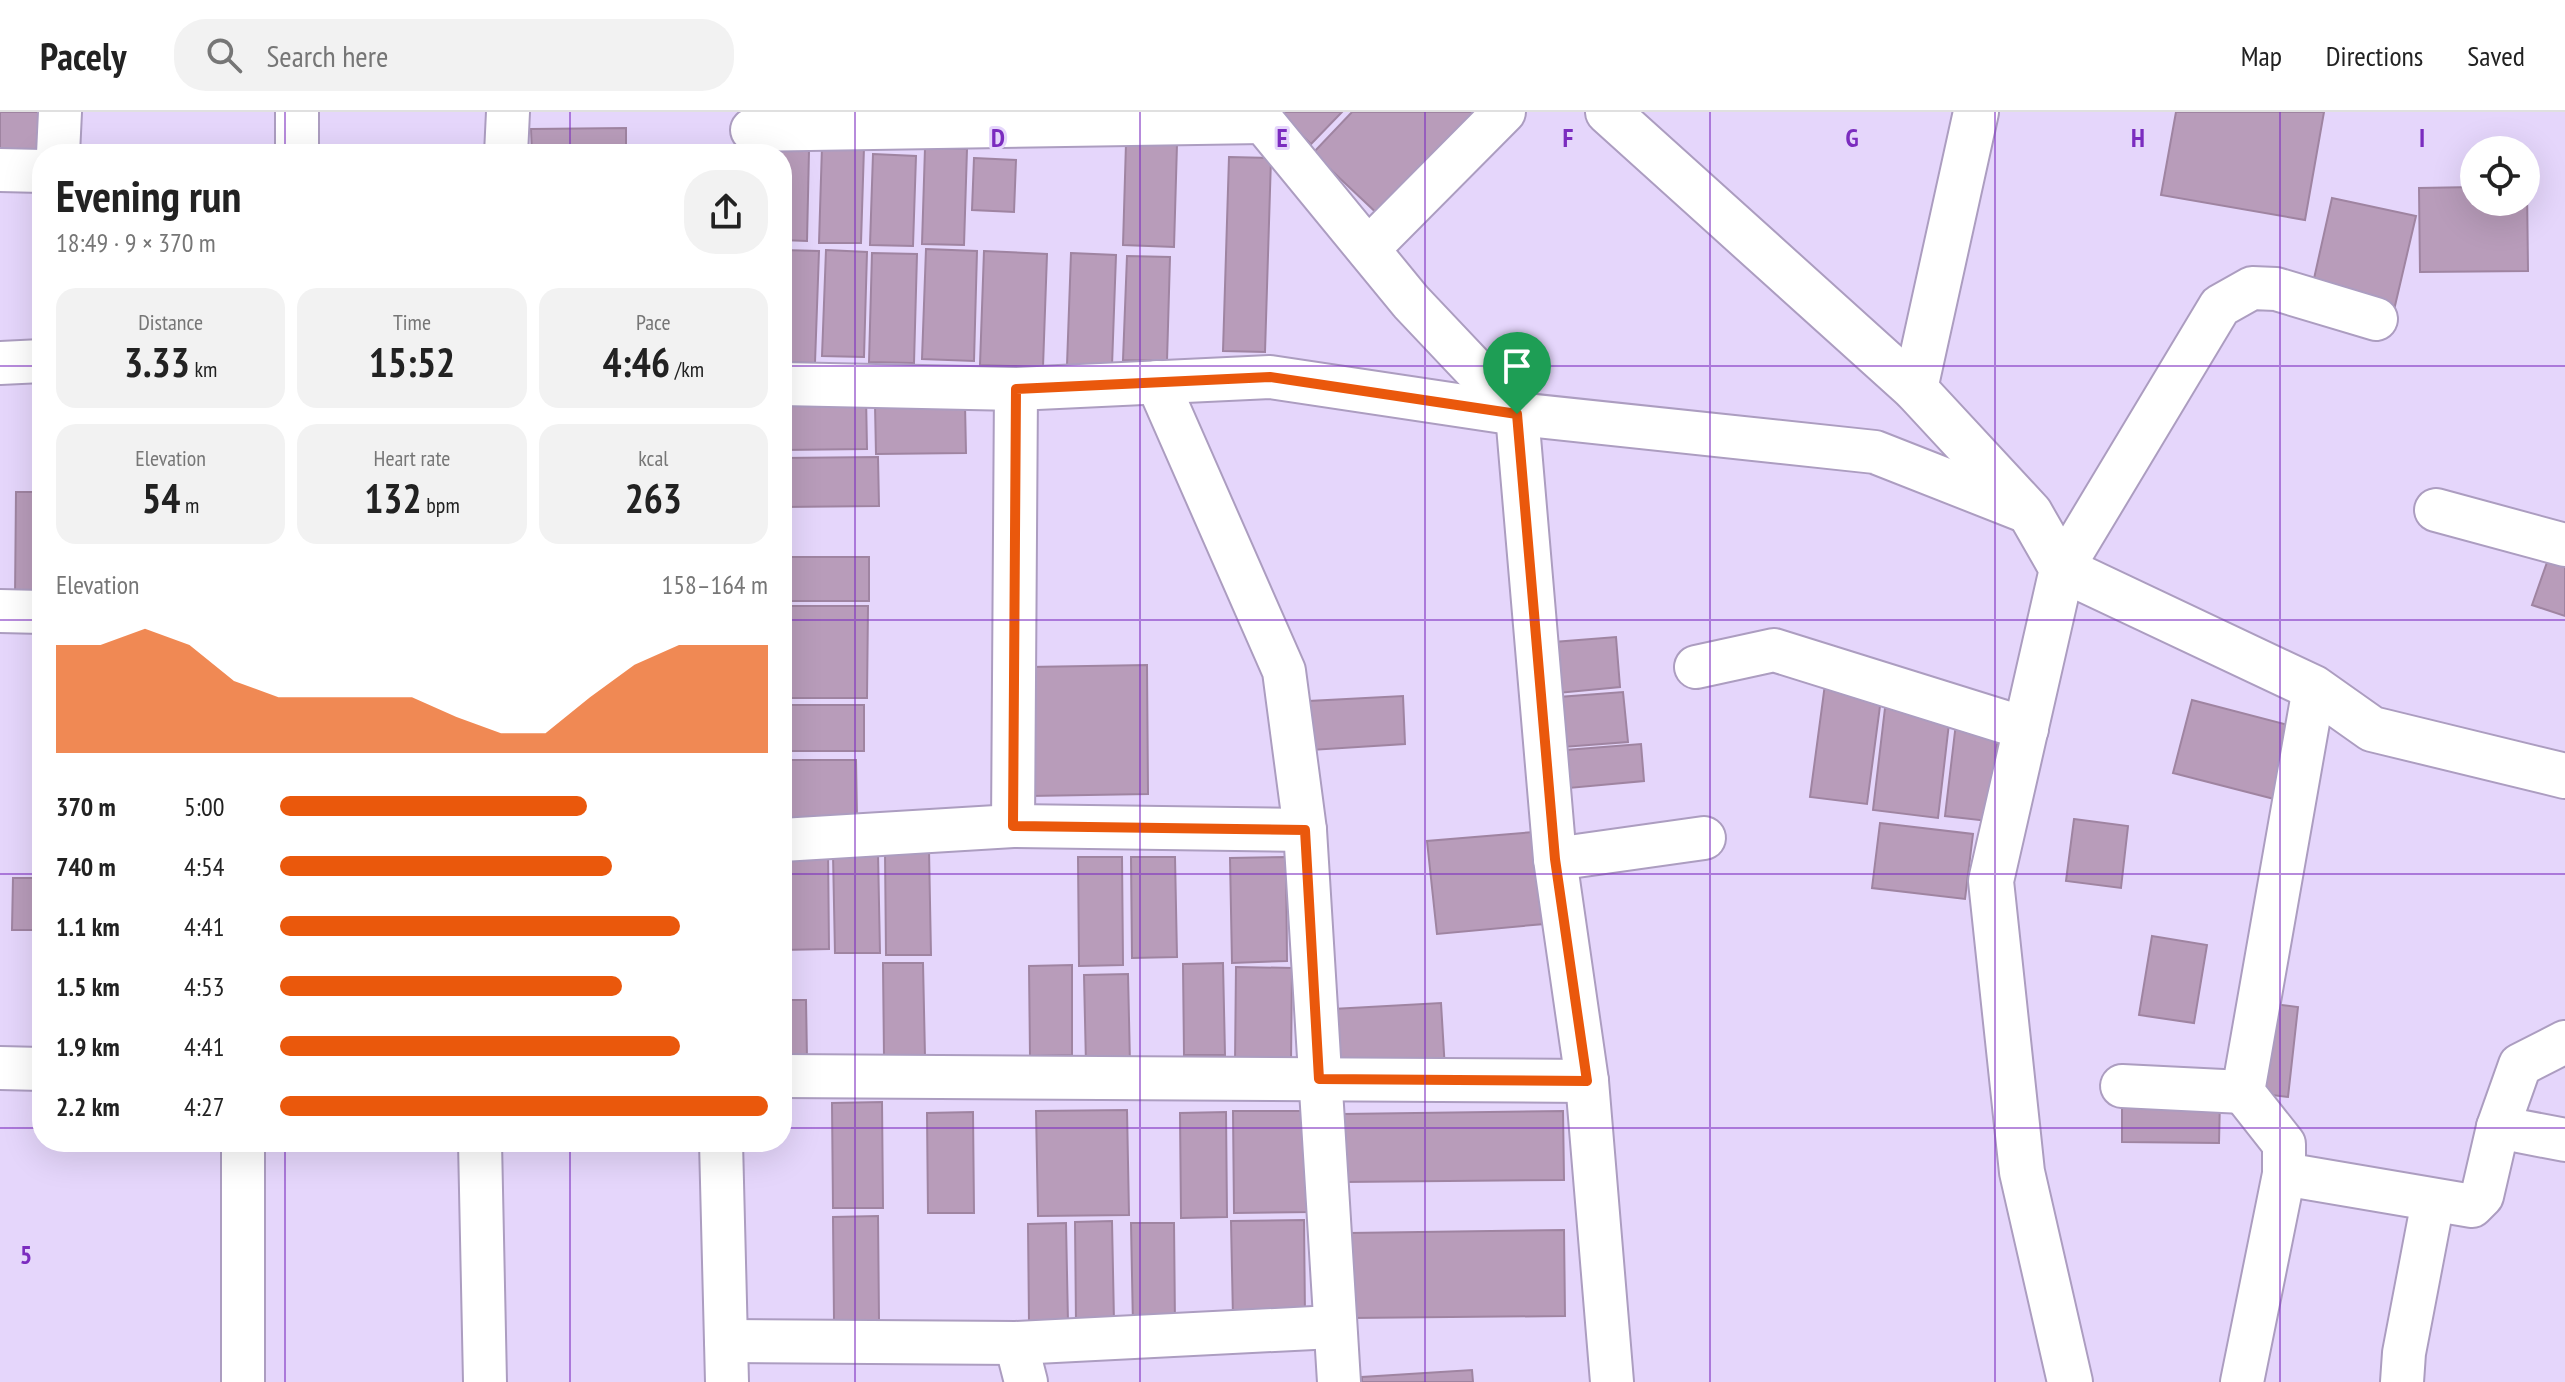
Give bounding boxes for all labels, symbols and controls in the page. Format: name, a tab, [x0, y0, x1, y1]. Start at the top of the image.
search box	[174, 19, 734, 91]
text: Pacely	[40, 31, 126, 80]
icon: search	[202, 33, 246, 77]
text: Search here	[266, 36, 388, 75]
text: Map	[2241, 37, 2282, 74]
text: Directions	[2326, 37, 2423, 74]
text: Saved	[2467, 37, 2525, 74]
text: D	[991, 121, 1005, 154]
text: E	[1276, 121, 1288, 154]
text: F	[1563, 121, 1574, 154]
text: G	[1845, 121, 1859, 154]
text: H	[2131, 121, 2145, 154]
text: I	[2419, 121, 2425, 154]
map controls	[2460, 136, 2540, 216]
button: locate	[2460, 136, 2540, 216]
text: Evening run	[56, 167, 241, 224]
button: share	[684, 170, 768, 254]
text: 18:49 · 9 × 370 m	[56, 226, 216, 259]
text: Distance	[138, 308, 203, 336]
text: Time	[393, 308, 431, 336]
text: Pace	[636, 308, 671, 336]
pin	[1483, 332, 1551, 414]
text: 3.33	[124, 336, 190, 388]
text: 15:52	[369, 336, 455, 388]
text: 4:46	[603, 336, 670, 388]
icon: arrive	[1495, 344, 1539, 388]
text: km	[190, 355, 217, 383]
text: /km	[670, 355, 704, 383]
text: Elevation	[135, 444, 206, 472]
text: Heart rate	[374, 444, 450, 472]
text: kcal	[638, 444, 668, 472]
text: 54	[142, 472, 180, 524]
text: 132	[364, 472, 422, 524]
text: 263	[625, 472, 682, 524]
text: m	[180, 491, 199, 519]
text: bpm	[422, 491, 460, 519]
text: Elevation	[56, 568, 139, 601]
text: 158–164 m	[662, 568, 768, 601]
text: 370 m	[56, 790, 116, 823]
text: 5:00	[184, 790, 224, 823]
text: 740 m	[56, 850, 116, 883]
text: 4:54	[184, 850, 224, 883]
text: 1.1 km	[56, 910, 120, 943]
text: 4:41	[184, 910, 224, 943]
text: 1.5 km	[56, 970, 120, 1003]
text: 4:53	[184, 970, 224, 1003]
text: 1.9 km	[56, 1030, 120, 1063]
text: 4:41	[184, 1030, 224, 1063]
text: 2.2 km	[56, 1090, 120, 1123]
text: 4:27	[184, 1090, 224, 1123]
text: 5	[20, 1238, 32, 1271]

